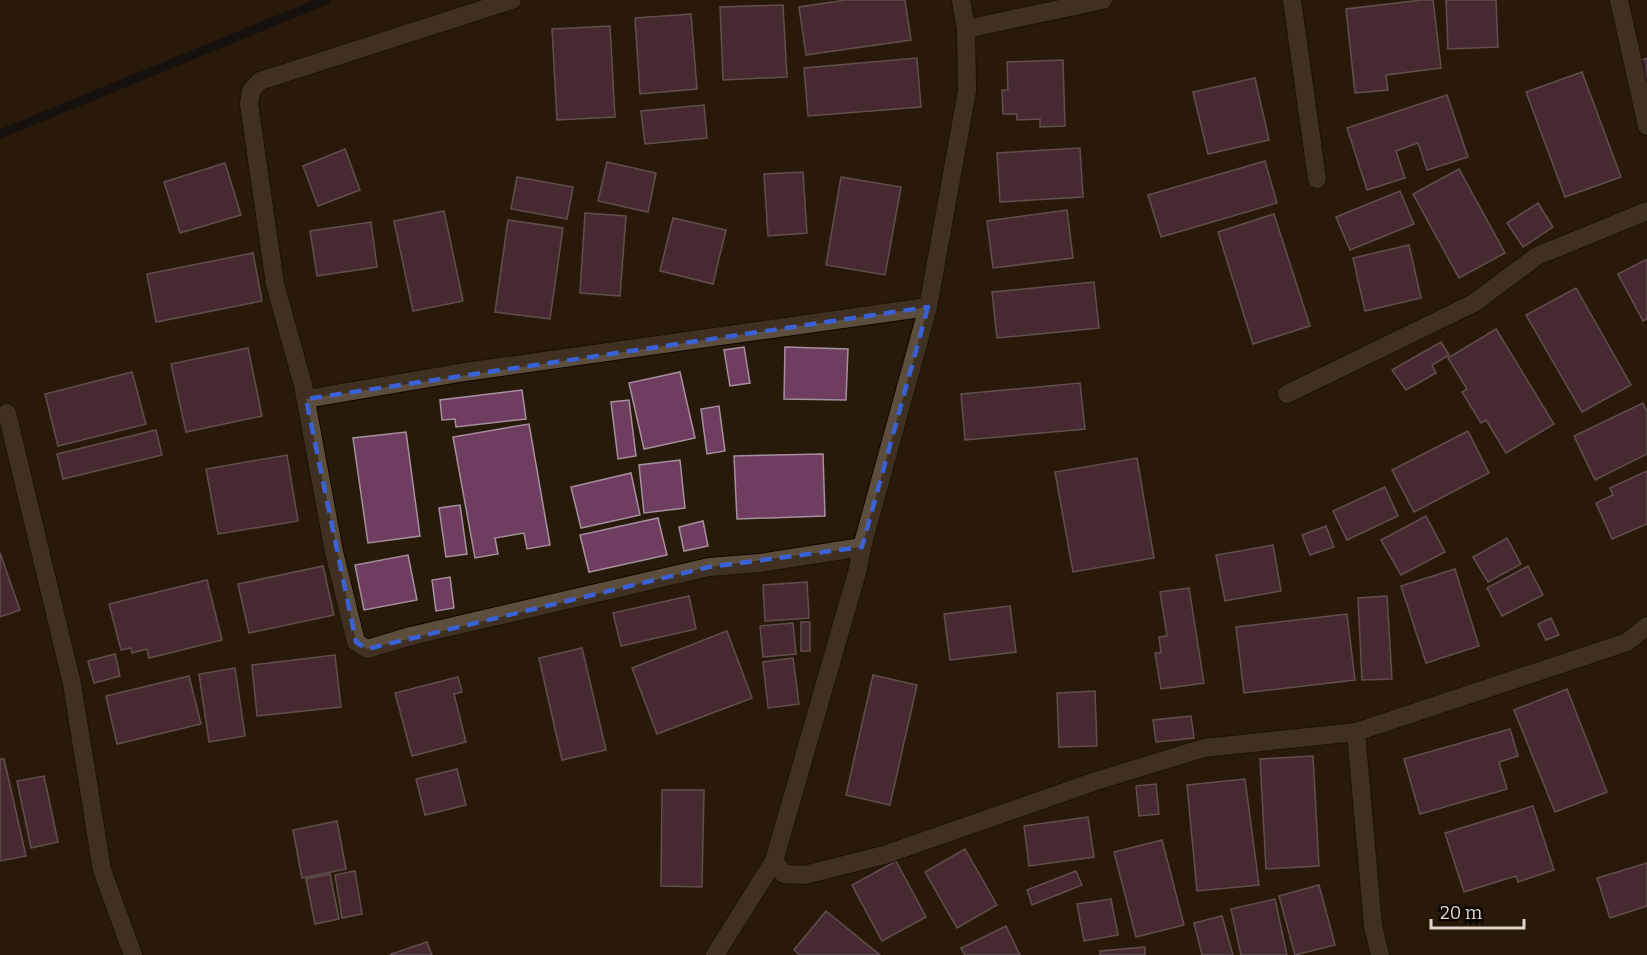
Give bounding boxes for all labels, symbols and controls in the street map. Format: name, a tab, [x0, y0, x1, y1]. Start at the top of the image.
scale bar	[1431, 892, 1524, 930]
text: 20 m	[1440, 902, 1482, 924]

